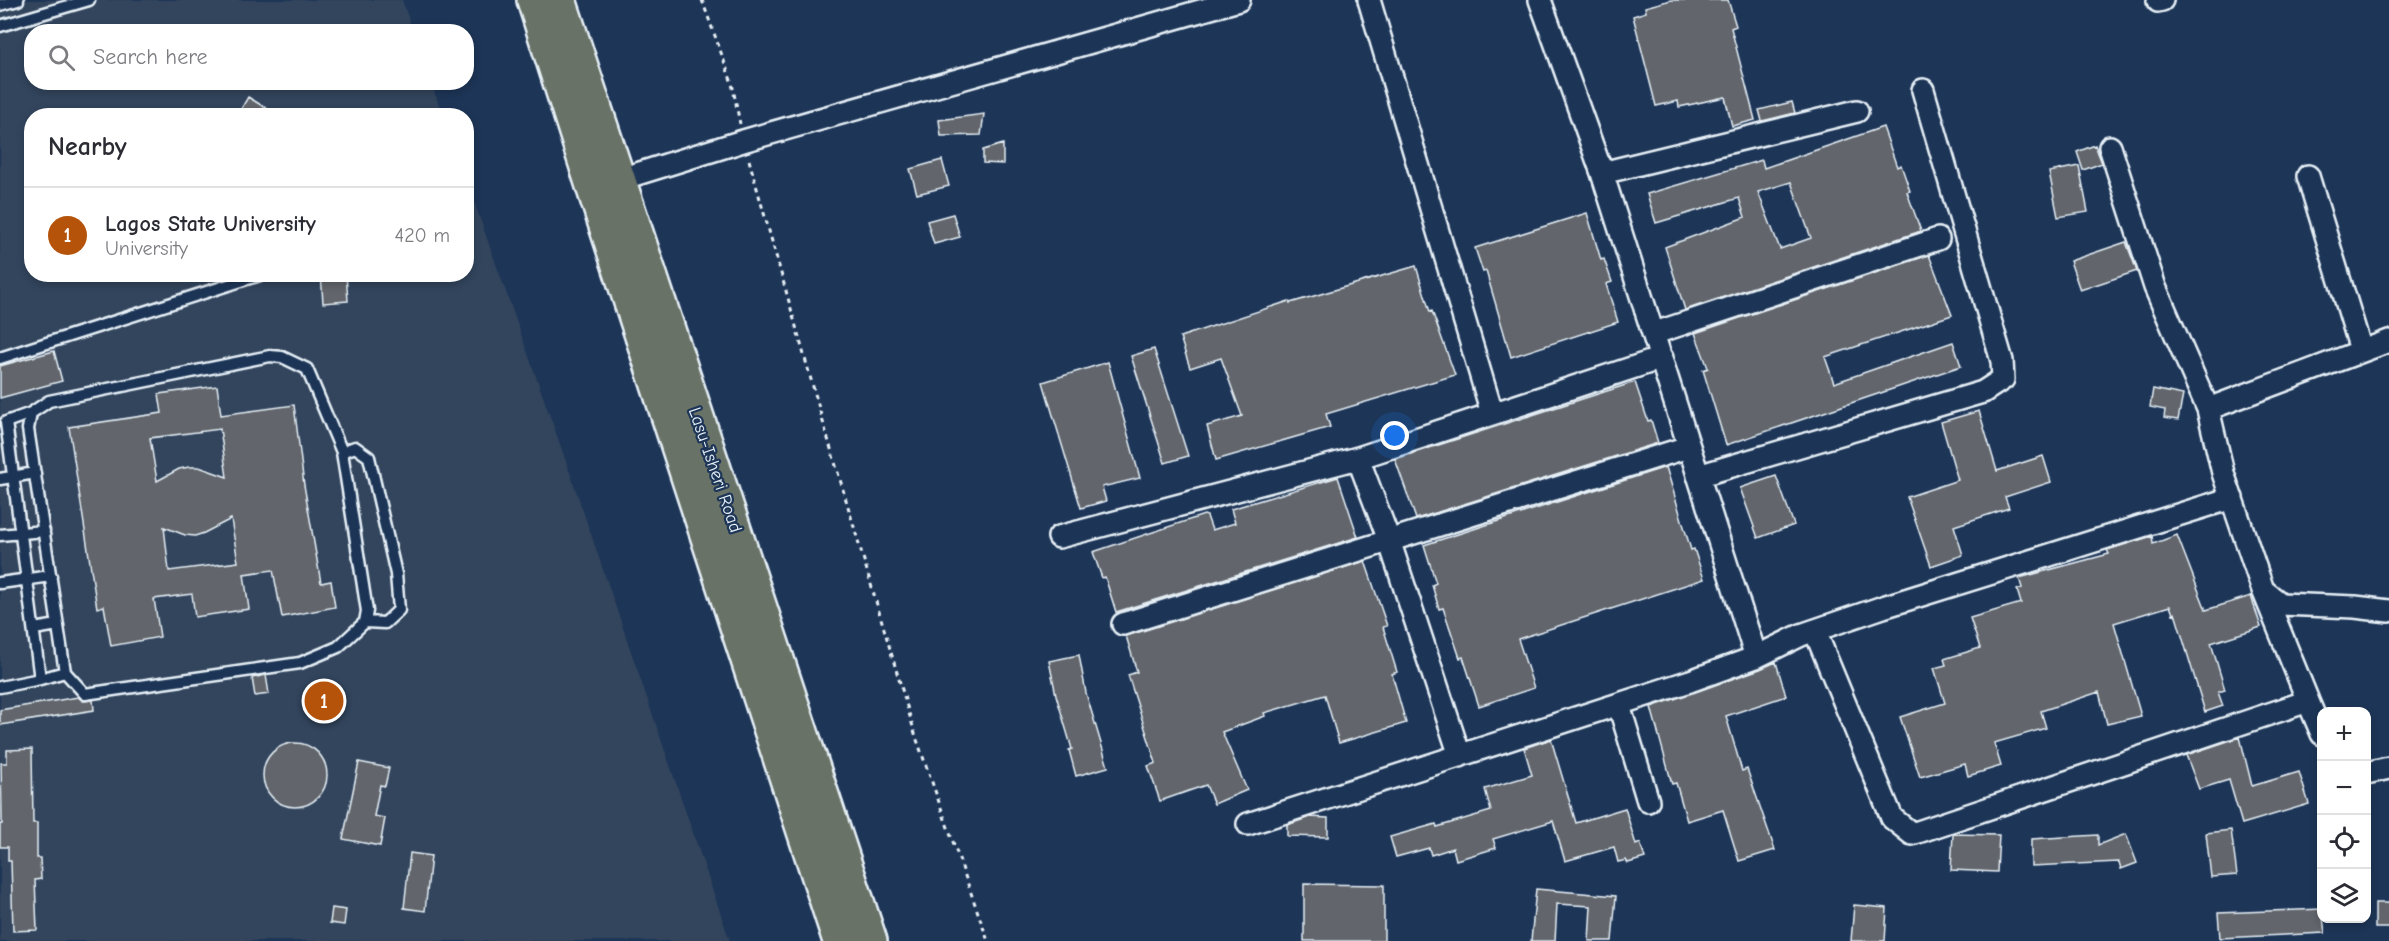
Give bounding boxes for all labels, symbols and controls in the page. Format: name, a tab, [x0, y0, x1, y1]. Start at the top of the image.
search box	[24, 24, 474, 90]
icon: search	[45, 41, 78, 74]
text: Search here	[93, 44, 208, 70]
text: Nearby	[48, 132, 127, 162]
text: Lagos State University	[105, 211, 316, 237]
text: 1	[64, 224, 71, 247]
text: 420 m	[394, 224, 450, 247]
text: University	[105, 237, 188, 260]
street label: Lasu-Isheri Road	[684, 405, 746, 535]
your location	[1380, 421, 1409, 450]
pin: 1	[304, 678, 344, 724]
map controls	[2317, 707, 2371, 923]
button: +	[2317, 707, 2371, 761]
button: −	[2317, 761, 2371, 815]
button: locate	[2317, 815, 2371, 869]
button: layers	[2317, 869, 2371, 923]

